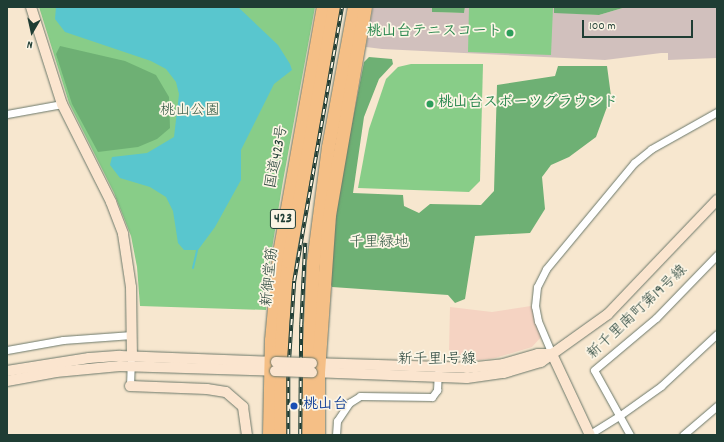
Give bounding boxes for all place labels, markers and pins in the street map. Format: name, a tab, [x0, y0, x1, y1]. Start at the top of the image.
place label: 桃山台テニスコート	[367, 24, 502, 42]
marker: 桃山台テニスコート	[505, 28, 515, 38]
place label: 桃山台スポーツグラウンド	[438, 95, 618, 113]
marker: 桃山台スポーツグラウンド	[425, 99, 435, 109]
place label: 桃山台	[303, 397, 348, 415]
marker: 桃山台	[288, 400, 300, 412]

